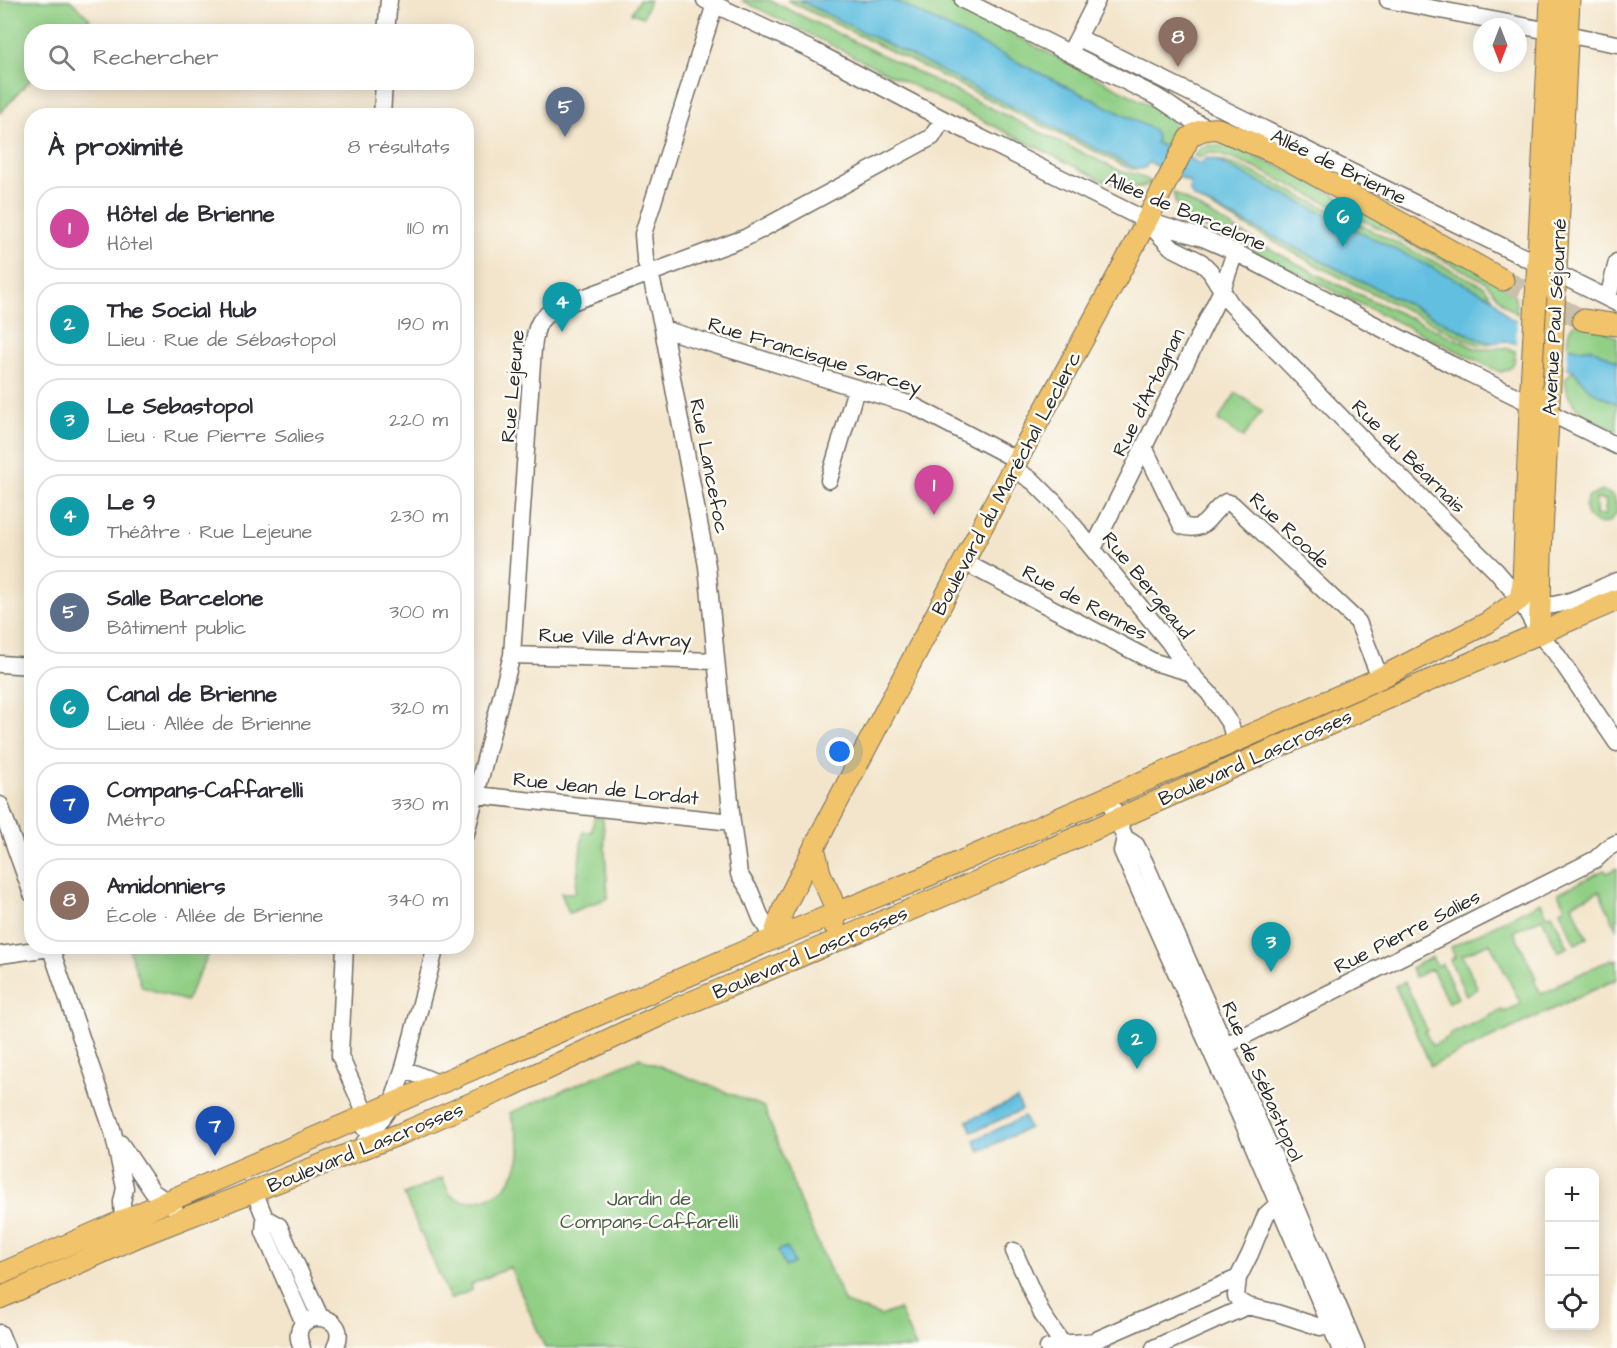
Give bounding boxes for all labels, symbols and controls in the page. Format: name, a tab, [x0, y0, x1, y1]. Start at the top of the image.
pin: 8	[1158, 17, 1198, 67]
north arrow	[1473, 18, 1527, 72]
search box	[24, 24, 474, 90]
icon: search	[45, 41, 78, 74]
text: Rechercher	[93, 42, 218, 73]
pin: 5	[546, 88, 584, 137]
street label: Allée de Brienne	[1266, 122, 1411, 212]
text: À proximité	[48, 129, 183, 165]
text: 8 résultats	[347, 133, 450, 161]
street label: Allée de Barcelone	[1101, 165, 1270, 258]
pin: 6	[1324, 198, 1362, 247]
text: Hôtel de Brienne	[107, 199, 275, 230]
text: 1	[68, 214, 71, 242]
text: 110 m	[407, 214, 448, 242]
street label: Avenue Paul Séjourné	[1536, 217, 1574, 417]
text: Hôtel	[107, 230, 152, 258]
pin: 4	[542, 282, 582, 332]
text: The Social Hub	[107, 295, 256, 326]
text: 2	[64, 310, 75, 338]
text: 190 m	[398, 310, 448, 338]
street label: Rue Francisque Sarcey	[704, 310, 925, 403]
street label: Rue d'Artagnan	[1106, 324, 1193, 462]
text: Lieu · Rue de Sébastopol	[107, 326, 336, 354]
street label: Rue Lejeune	[494, 328, 532, 444]
street label: Boulevard du Maréchal Leclerc	[925, 346, 1089, 620]
text: Le Sebastopol	[107, 391, 253, 422]
street label: Rue du Béarnais	[1345, 393, 1472, 520]
street label: Rue Lancefoc	[682, 397, 736, 536]
text: 3	[64, 406, 75, 434]
text: 220 m	[389, 406, 448, 434]
text: Lieu · Rue Pierre Salies	[107, 422, 324, 450]
pin: 1	[914, 466, 954, 515]
street label: Rue Roode	[1243, 486, 1336, 576]
text: Le 9	[107, 487, 155, 518]
text: 4	[63, 502, 76, 530]
text: 230 m	[390, 502, 448, 530]
text: Théâtre · Rue Lejeune	[107, 518, 312, 546]
street label: Rue Bergeaud	[1094, 526, 1199, 646]
street label: Rue de Rennes	[1017, 558, 1152, 648]
text: Salle Barcelone	[107, 583, 264, 614]
text: 5	[62, 598, 77, 626]
text: 300 m	[389, 598, 448, 626]
text: Bâtiment public	[107, 614, 246, 642]
street label: Rue Ville d'Avray	[538, 621, 692, 656]
text: Canal de Brienne	[107, 679, 277, 710]
text: 6	[63, 694, 76, 722]
text: 320 m	[390, 694, 448, 722]
street label: Boulevard Lascrosses	[1154, 703, 1357, 813]
text: Lieu · Allée de Brienne	[107, 710, 311, 738]
your location	[825, 737, 854, 766]
street label: Rue Jean de Lordat	[512, 765, 700, 813]
text: Compans-Caffarelli	[107, 775, 303, 806]
text: 7	[63, 790, 76, 818]
text: 330 m	[391, 790, 448, 818]
text: Métro	[107, 806, 165, 834]
text: Amidonniers	[107, 871, 226, 902]
street label: Rue Pierre Salies	[1329, 883, 1485, 981]
text: 8	[63, 886, 76, 914]
text: 340 m	[388, 886, 448, 914]
street label: Boulevard Lascrosses	[709, 899, 912, 1007]
text: École · Allée de Brienne	[107, 902, 323, 930]
pin: 3	[1252, 922, 1290, 972]
street label: Rue de Sébastopol	[1214, 997, 1310, 1166]
pin: 2	[1118, 1020, 1156, 1069]
street label: Boulevard Lascrosses	[263, 1096, 468, 1200]
pin: 7	[196, 1106, 234, 1156]
map controls	[1545, 1168, 1599, 1330]
button: +	[1545, 1168, 1599, 1222]
park label: Jardin de Compans-Caffarelli	[560, 1185, 738, 1236]
button: −	[1545, 1222, 1599, 1276]
button: locate	[1545, 1276, 1599, 1330]

